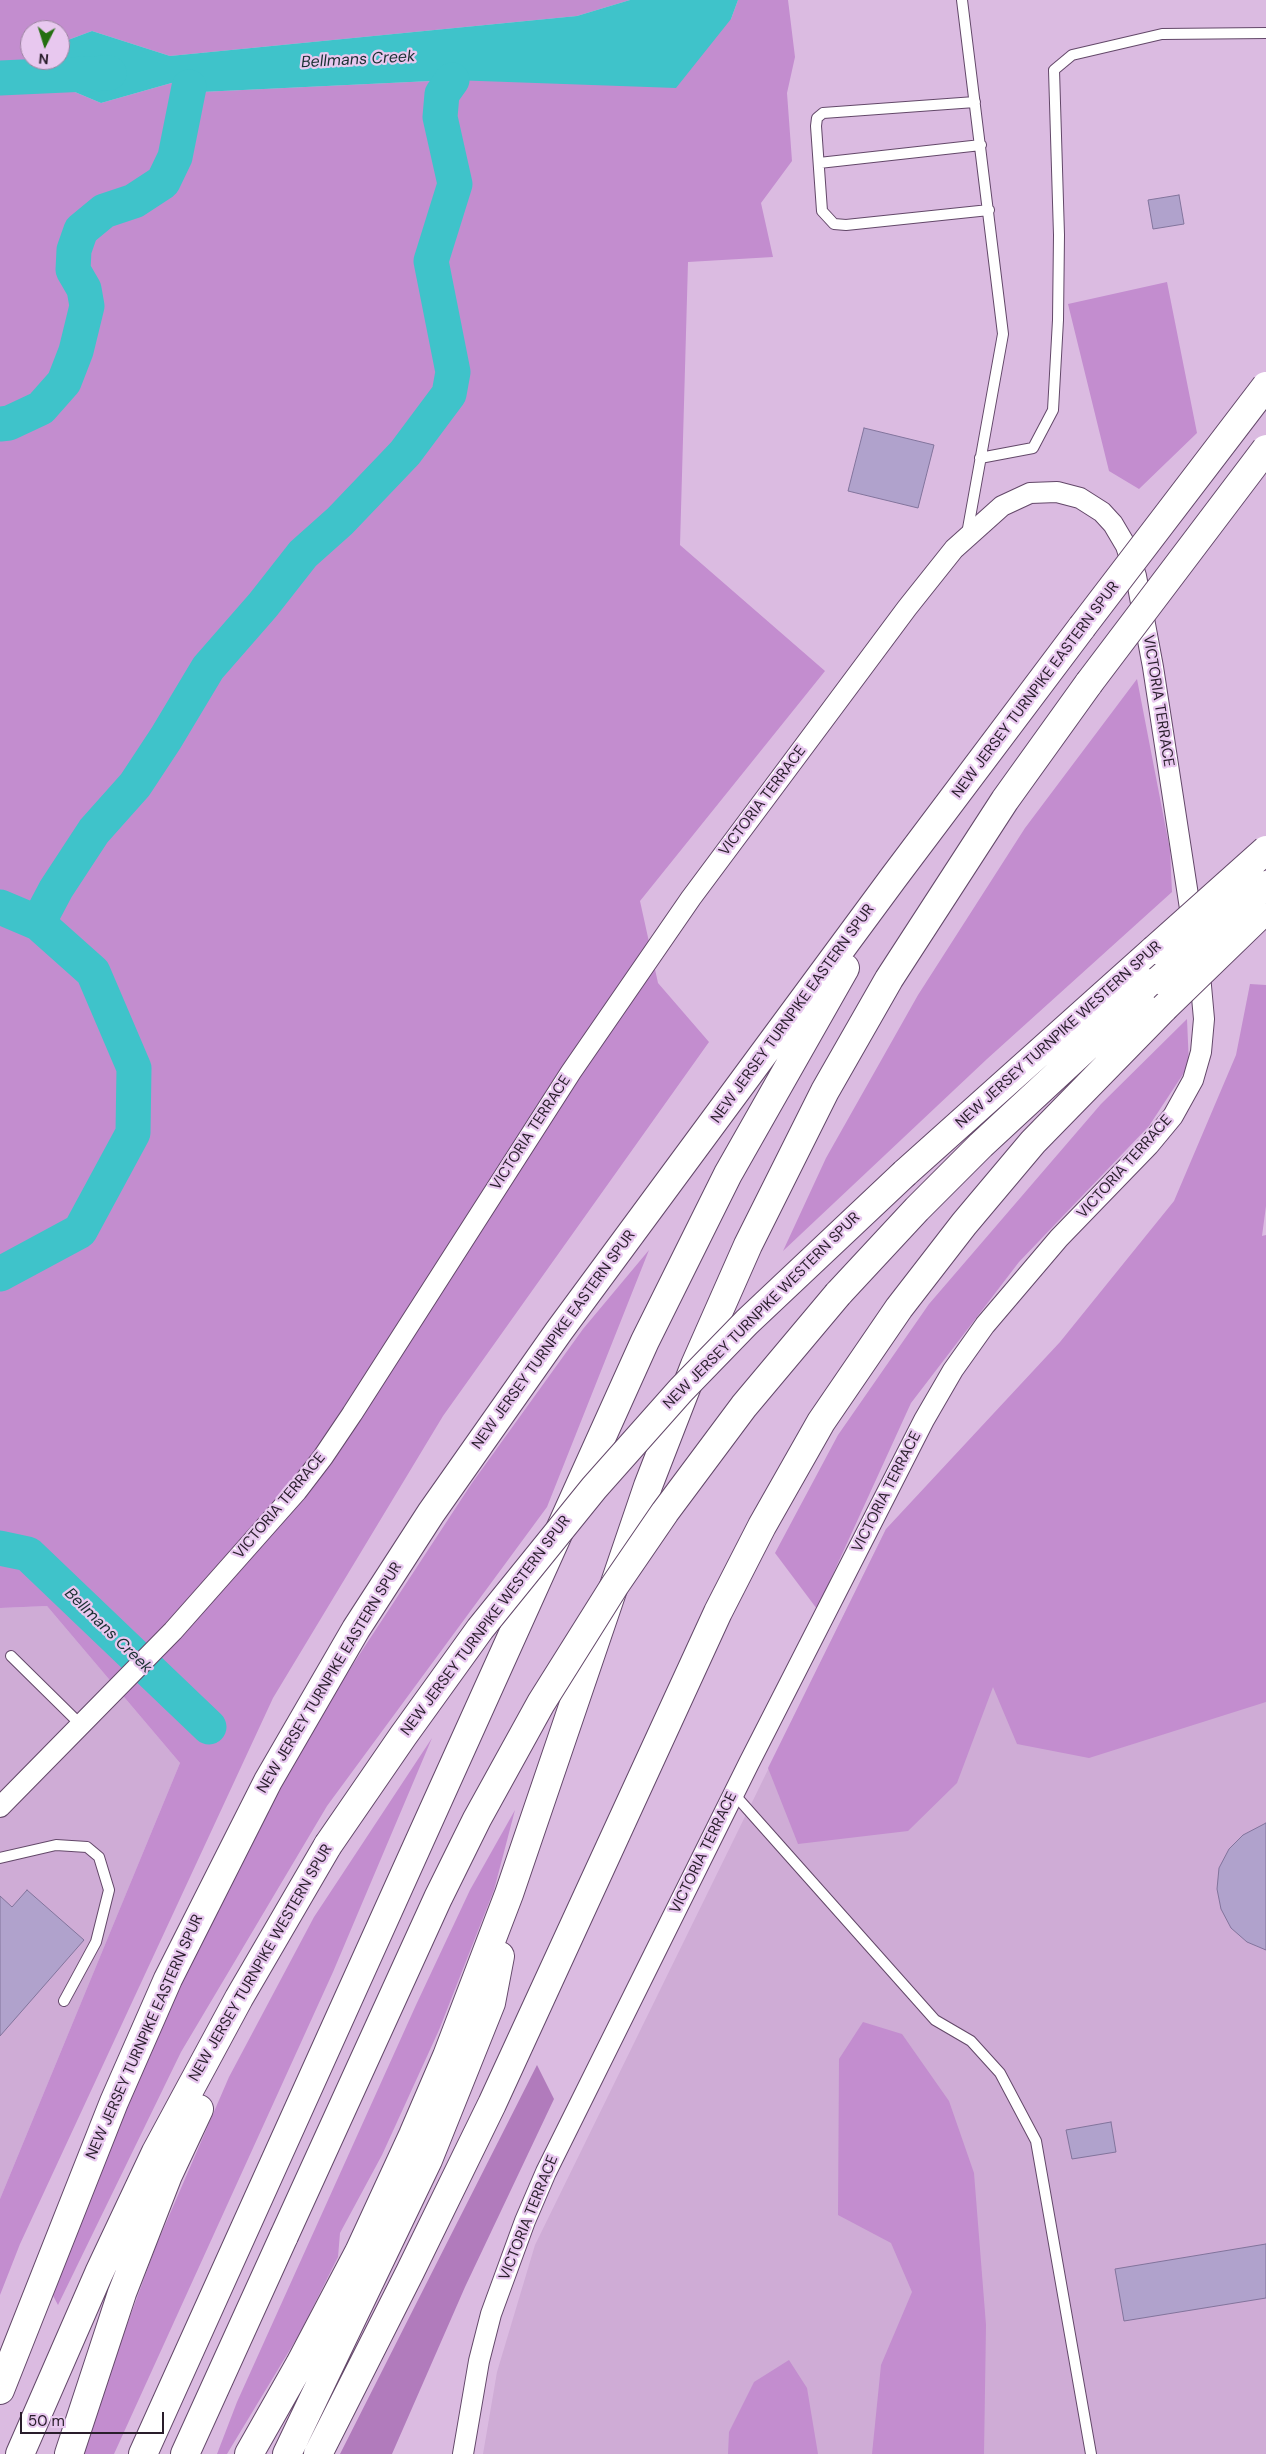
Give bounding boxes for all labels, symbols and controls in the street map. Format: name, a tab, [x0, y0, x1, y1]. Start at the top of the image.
north arrow	[20, 20, 70, 70]
water label: Bellmans Creek	[300, 47, 416, 73]
text: N	[38, 50, 50, 68]
street label: NEW JERSEY TURNPIKE EASTERN SPUR	[949, 578, 1123, 802]
street label: VICTORIA TERRACE	[1139, 634, 1177, 768]
street label: VICTORIA TERRACE	[716, 742, 810, 860]
street label: NEW JERSEY TURNPIKE EASTERN SPUR	[707, 901, 879, 1127]
street label: NEW JERSEY TURNPIKE WESTERN SPUR	[952, 938, 1166, 1132]
street label: VICTORIA TERRACE	[487, 1072, 575, 1194]
street label: VICTORIA TERRACE	[1074, 1111, 1176, 1223]
street label: NEW JERSEY TURNPIKE WESTERN SPUR	[660, 1209, 864, 1413]
street label: NEW JERSEY TURNPIKE EASTERN SPUR	[468, 1227, 640, 1453]
street label: VICTORIA TERRACE	[849, 1429, 925, 1555]
street label: VICTORIA TERRACE	[230, 1449, 330, 1563]
street label: NEW JERSEY TURNPIKE WESTERN SPUR	[397, 1512, 575, 1740]
street label: NEW JERSEY TURNPIKE EASTERN SPUR	[254, 1559, 406, 1797]
water label: Bellmans Creek	[60, 1584, 156, 1678]
street label: VICTORIA TERRACE	[667, 1789, 741, 1917]
street label: NEW JERSEY TURNPIKE WESTERN SPUR	[186, 1841, 336, 2085]
street label: NEW JERSEY TURNPIKE EASTERN SPUR	[83, 1912, 207, 2162]
street label: VICTORIA TERRACE	[496, 2153, 562, 2283]
scale bar	[22, 2402, 166, 2434]
text: 50 m	[28, 2411, 65, 2431]

